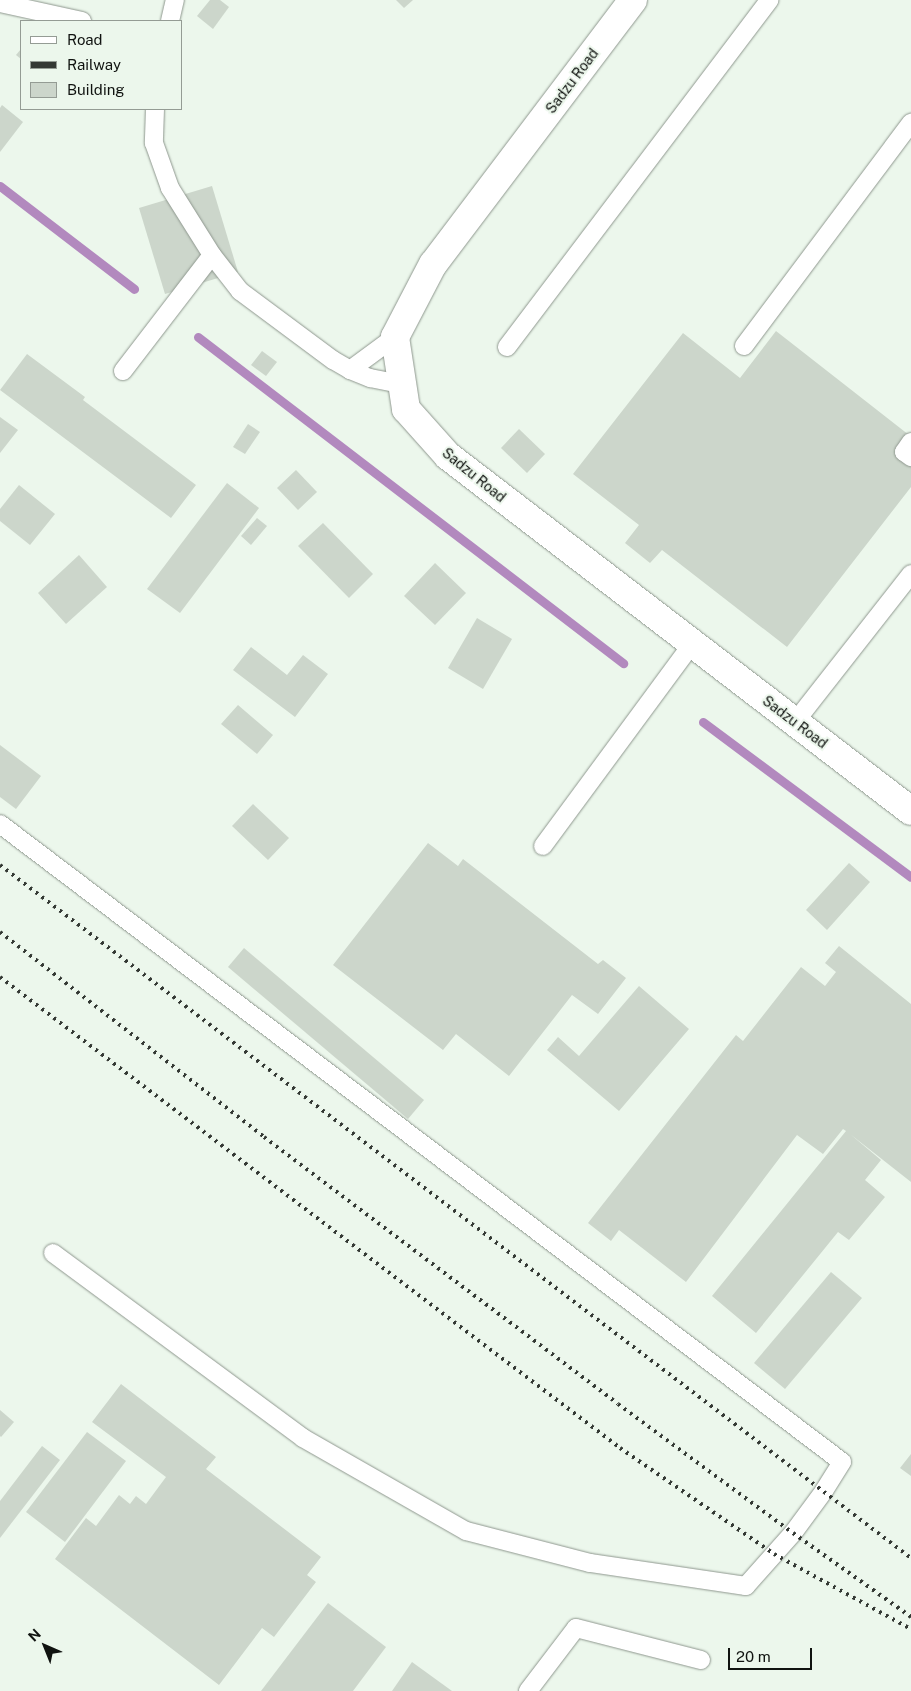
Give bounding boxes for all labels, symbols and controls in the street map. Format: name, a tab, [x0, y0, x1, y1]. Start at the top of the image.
legend	[20, 20, 182, 110]
text: Road	[67, 31, 103, 48]
street label: Sadzu Road	[542, 45, 602, 117]
text: Railway	[67, 56, 121, 73]
text: Building	[67, 81, 125, 98]
street label: Sadzu Road	[439, 444, 509, 506]
street label: Sadzu Road	[759, 692, 831, 752]
north arrow	[20, 1621, 70, 1671]
text: N	[25, 1626, 44, 1645]
scale bar	[731, 1638, 815, 1670]
text: 20 m	[736, 1648, 771, 1665]

